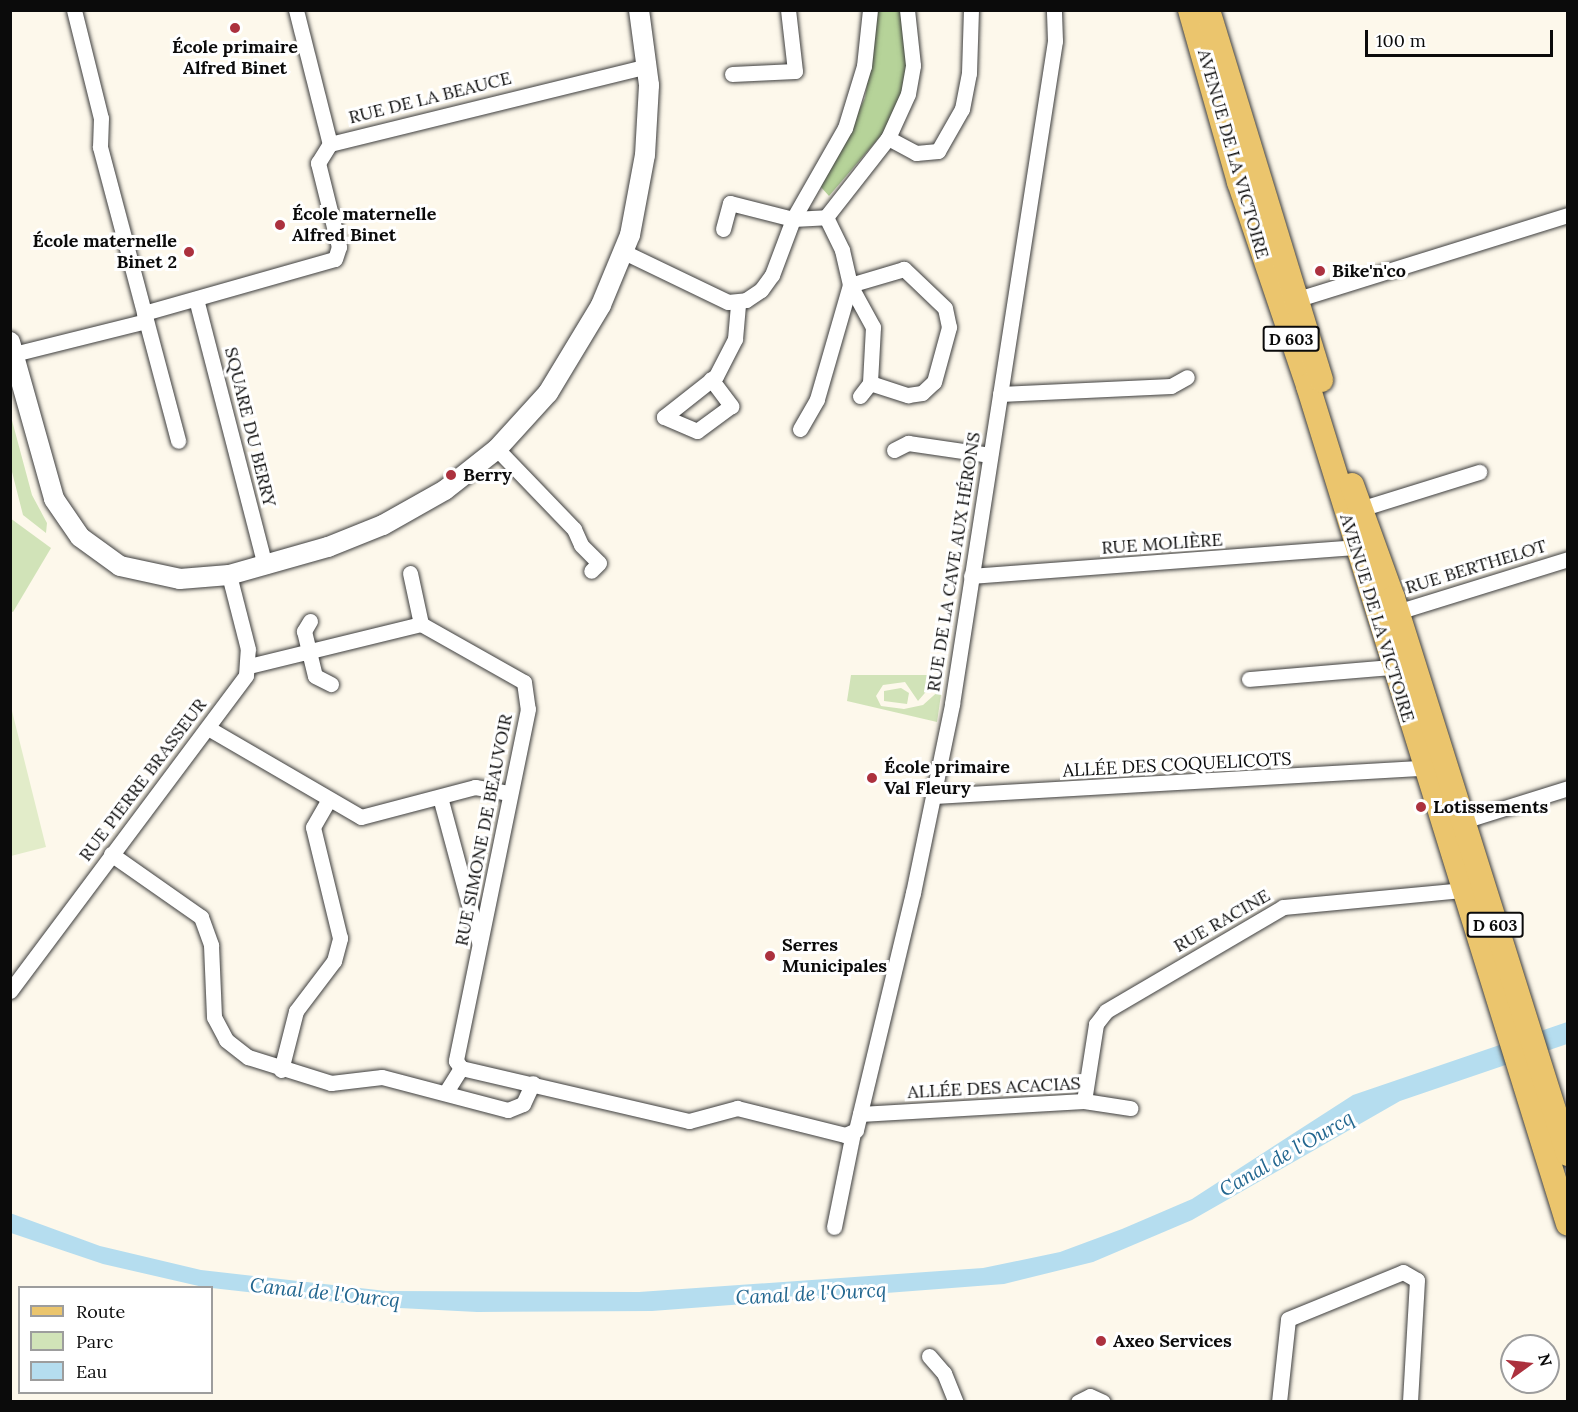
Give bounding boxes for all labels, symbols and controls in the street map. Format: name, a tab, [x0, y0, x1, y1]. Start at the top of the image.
scale bar	[1368, 18, 1556, 56]
marker: École primaire Alfred Binet	[228, 21, 242, 35]
text: 100 m	[1376, 29, 1426, 52]
place label: École primaire Alfred Binet	[172, 37, 298, 80]
street label: AVENUE DE LA VICTOIRE	[1193, 47, 1273, 261]
street label: RUE DE LA BEAUCE	[346, 67, 514, 129]
place label: École maternelle Alfred Binet	[292, 204, 436, 246]
marker: École maternelle Alfred Binet	[273, 218, 287, 232]
place label: École maternelle Binet 2	[33, 231, 177, 274]
marker: École maternelle Binet 2	[182, 245, 196, 259]
place label: Bike'n'co	[1332, 260, 1406, 282]
marker: Bike'n'co	[1313, 264, 1327, 278]
road number: D 603	[1262, 326, 1320, 352]
street label: SQUARE DU BERRY	[220, 345, 280, 509]
street label: RUE DE LA CAVE AUX HÉRONS	[923, 431, 985, 693]
place label: Berry	[463, 464, 512, 486]
marker: Berry	[444, 468, 458, 482]
street label: AVENUE DE LA VICTOIRE	[1335, 511, 1419, 725]
street label: RUE MOLIÈRE	[1101, 529, 1223, 559]
street label: RUE BERTHELOT	[1403, 535, 1549, 599]
street label: RUE PIERRE BRASSEUR	[75, 694, 211, 866]
street label: RUE SIMONE DE BEAUVOIR	[451, 712, 517, 948]
street label: ALLÉE DES COQUELICOTS	[1062, 748, 1292, 782]
place label: École primaire Val Fleury	[884, 757, 1010, 800]
marker: École primaire Val Fleury	[865, 771, 879, 785]
place label: Lotissements	[1433, 796, 1548, 818]
marker: Lotissements	[1414, 800, 1428, 814]
street label: RUE RACINE	[1170, 885, 1274, 957]
road number: D 603	[1466, 912, 1524, 938]
place label: Serres Municipales	[782, 935, 887, 978]
marker: Serres Municipales	[763, 949, 777, 963]
street label: ALLÉE DES ACACIAS	[907, 1073, 1081, 1103]
water label: Canal de l'Ourcq	[1215, 1105, 1357, 1201]
water label: Canal de l'Ourcq	[249, 1272, 401, 1312]
water label: Canal de l'Ourcq	[735, 1277, 887, 1309]
legend	[18, 1286, 213, 1394]
text: Route	[76, 1300, 125, 1323]
text: Parc	[76, 1330, 113, 1353]
place label: Axeo Services	[1113, 1330, 1232, 1352]
marker: Axeo Services	[1094, 1334, 1108, 1348]
north arrow	[1500, 1334, 1560, 1394]
text: N	[1534, 1351, 1557, 1368]
text: Eau	[76, 1360, 107, 1383]

